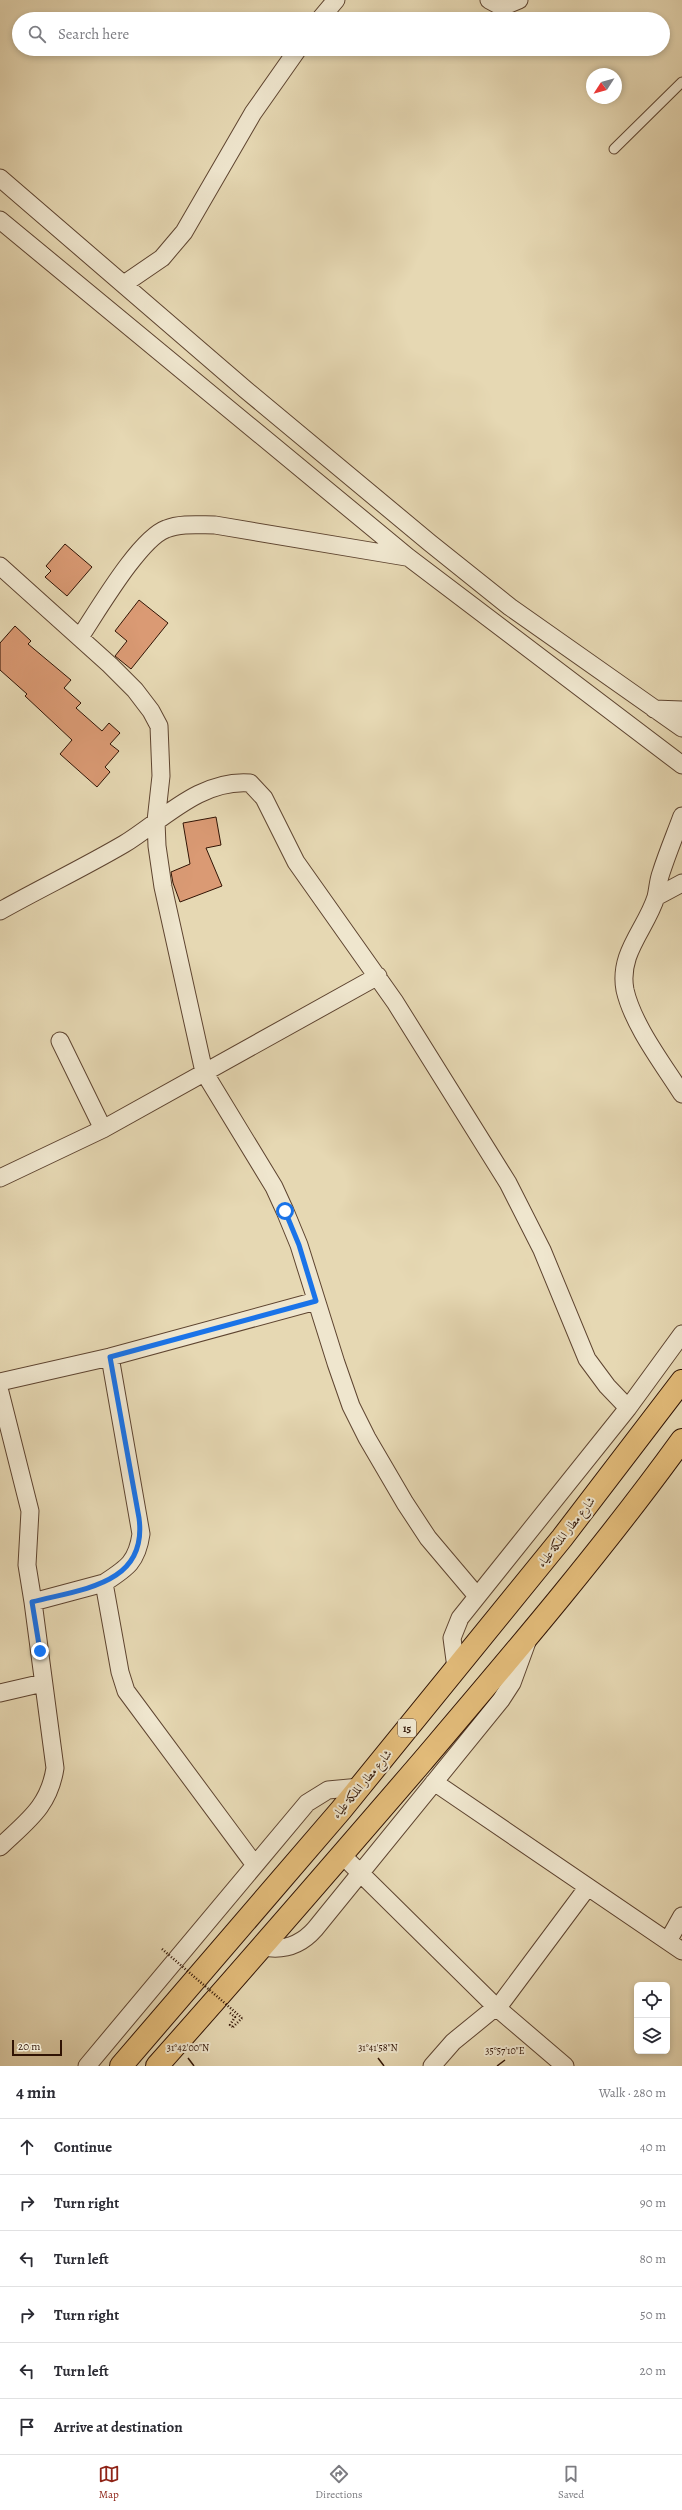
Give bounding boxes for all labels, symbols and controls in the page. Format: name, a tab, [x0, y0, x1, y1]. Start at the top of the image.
search box	[12, 12, 670, 56]
icon: search	[26, 23, 48, 45]
text: Search here	[58, 24, 129, 44]
north arrow	[586, 68, 622, 104]
route start	[276, 1202, 294, 1220]
street label: شارع مطار الملكة علياء	[533, 1493, 601, 1572]
route end	[31, 1642, 49, 1660]
road number: 15	[398, 1719, 416, 1737]
street label: شارع مطار الملكة علياء	[329, 1746, 398, 1824]
map controls	[634, 1982, 670, 2054]
button: locate	[634, 1982, 670, 2018]
button: layers	[634, 2018, 670, 2054]
scale bar	[12, 2038, 62, 2057]
text: 20 m	[18, 2039, 40, 2054]
text: 31°42'00"N	[167, 2041, 209, 2054]
text: 31°41'58"N	[358, 2041, 398, 2054]
text: 35°57'10"E	[485, 2044, 525, 2057]
text: 4 min	[16, 2081, 56, 2104]
text: Walk · 280 m	[599, 2084, 666, 2101]
icon: ahead	[16, 2136, 38, 2158]
text: Continue	[54, 2137, 112, 2157]
text: 40 m	[640, 2138, 666, 2155]
icon: right	[16, 2192, 38, 2214]
text: Turn right	[54, 2193, 119, 2213]
text: 90 m	[640, 2194, 666, 2211]
icon: left	[16, 2248, 38, 2270]
text: Turn left	[54, 2249, 109, 2269]
text: 80 m	[639, 2250, 666, 2267]
icon: right	[16, 2304, 38, 2326]
text: Turn right	[54, 2305, 119, 2325]
text: 50 m	[640, 2306, 666, 2323]
icon: left	[16, 2360, 38, 2382]
text: Turn left	[54, 2361, 109, 2381]
text: 20 m	[640, 2362, 666, 2379]
icon: arrive	[16, 2416, 38, 2438]
text: Arrive at destination	[54, 2417, 183, 2437]
tab: Map	[98, 2463, 120, 2502]
tab: Directions	[315, 2463, 363, 2502]
tab: Saved	[558, 2463, 584, 2502]

